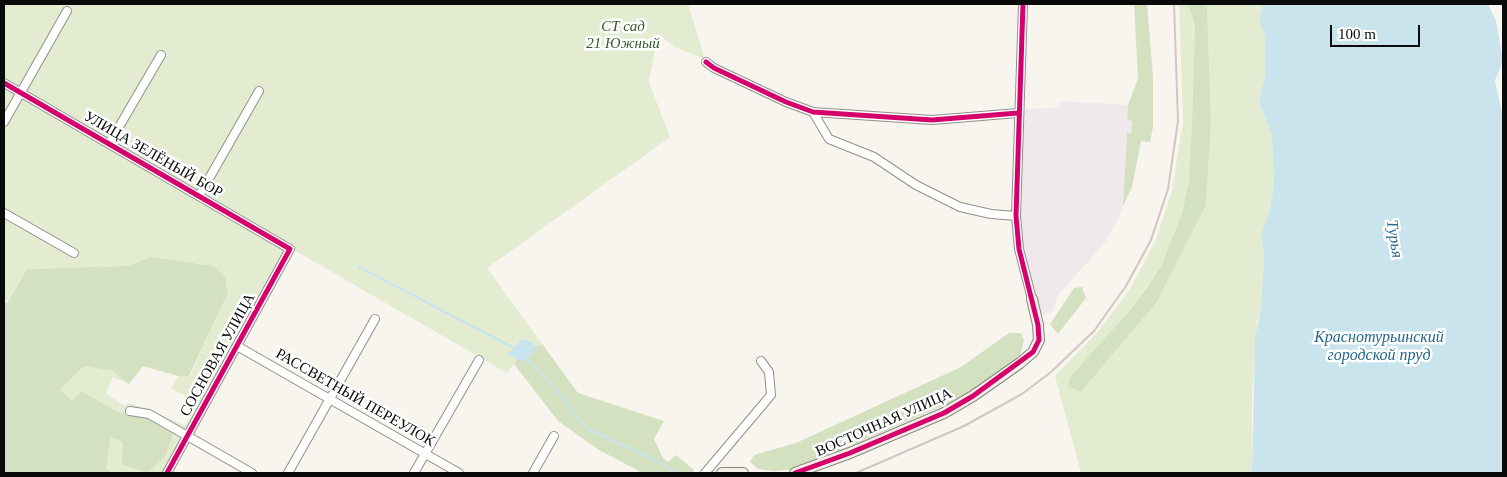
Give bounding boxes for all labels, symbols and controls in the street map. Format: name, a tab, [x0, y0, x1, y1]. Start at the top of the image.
scale bar	[1332, 15, 1422, 47]
park label: СТ сад 21 Южный	[586, 18, 660, 53]
text: 100 m	[1338, 26, 1376, 42]
street label: УЛИЦА ЗЕЛЁНЫЙ БОР	[80, 108, 226, 202]
water label: Турья	[1382, 219, 1406, 259]
street label: СОСНОВАЯ УЛИЦА	[177, 290, 259, 420]
water label: Краснотурьинский городской пруд	[1314, 328, 1444, 366]
street label: РАССВЕТНЫЙ ПЕРЕУЛОК	[272, 345, 438, 451]
street label: ВОСТОЧНАЯ УЛИЦА	[813, 385, 955, 461]

